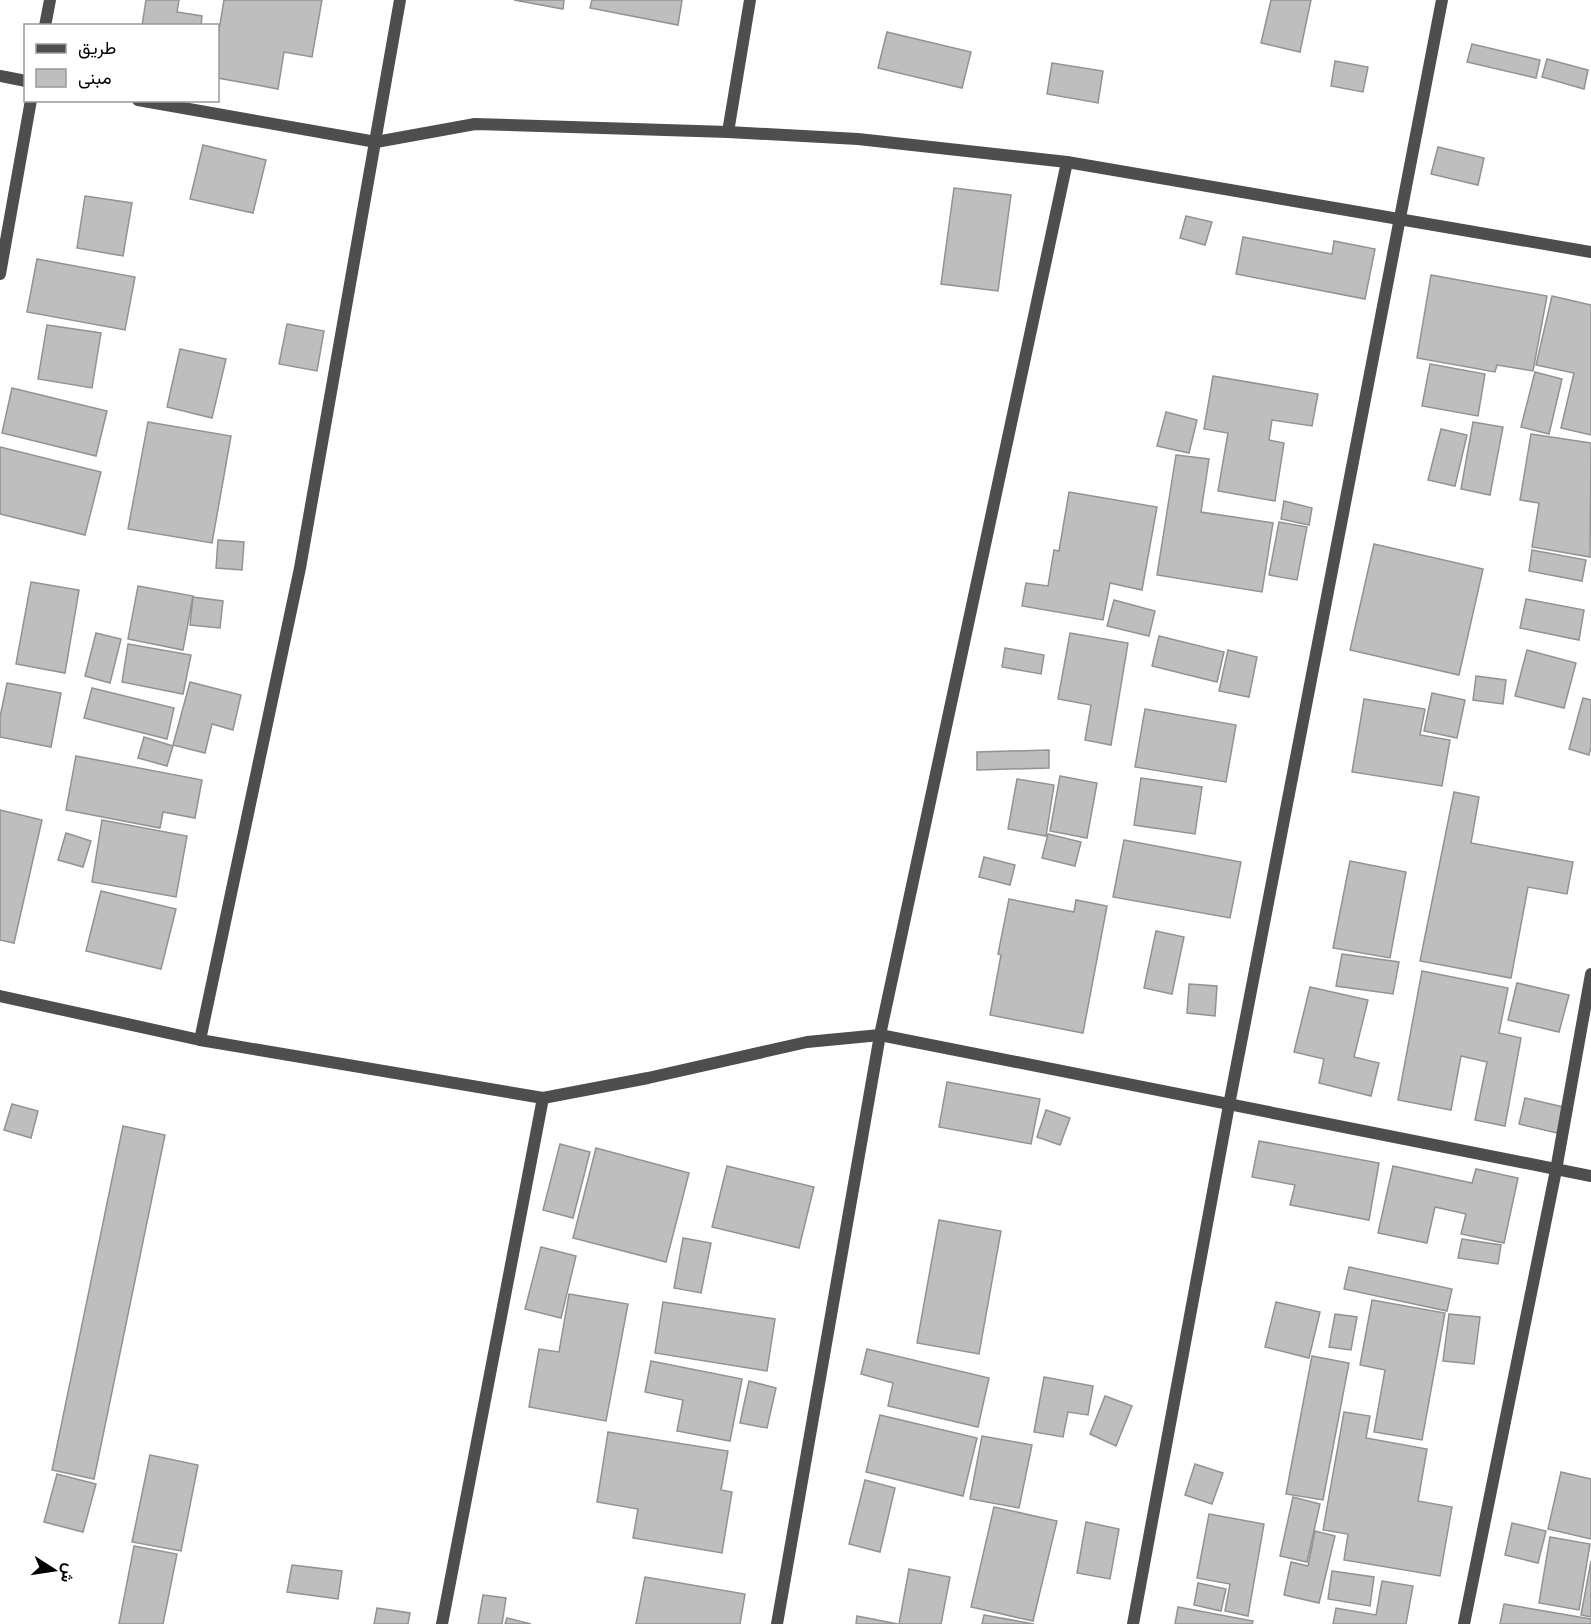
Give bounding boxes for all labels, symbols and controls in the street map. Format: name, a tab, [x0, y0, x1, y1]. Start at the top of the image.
legend	[24, 24, 219, 102]
text: طريق	[78, 36, 116, 61]
text: مبنى	[78, 66, 112, 91]
north arrow	[24, 1540, 84, 1600]
text: ش	[55, 1561, 80, 1585]

